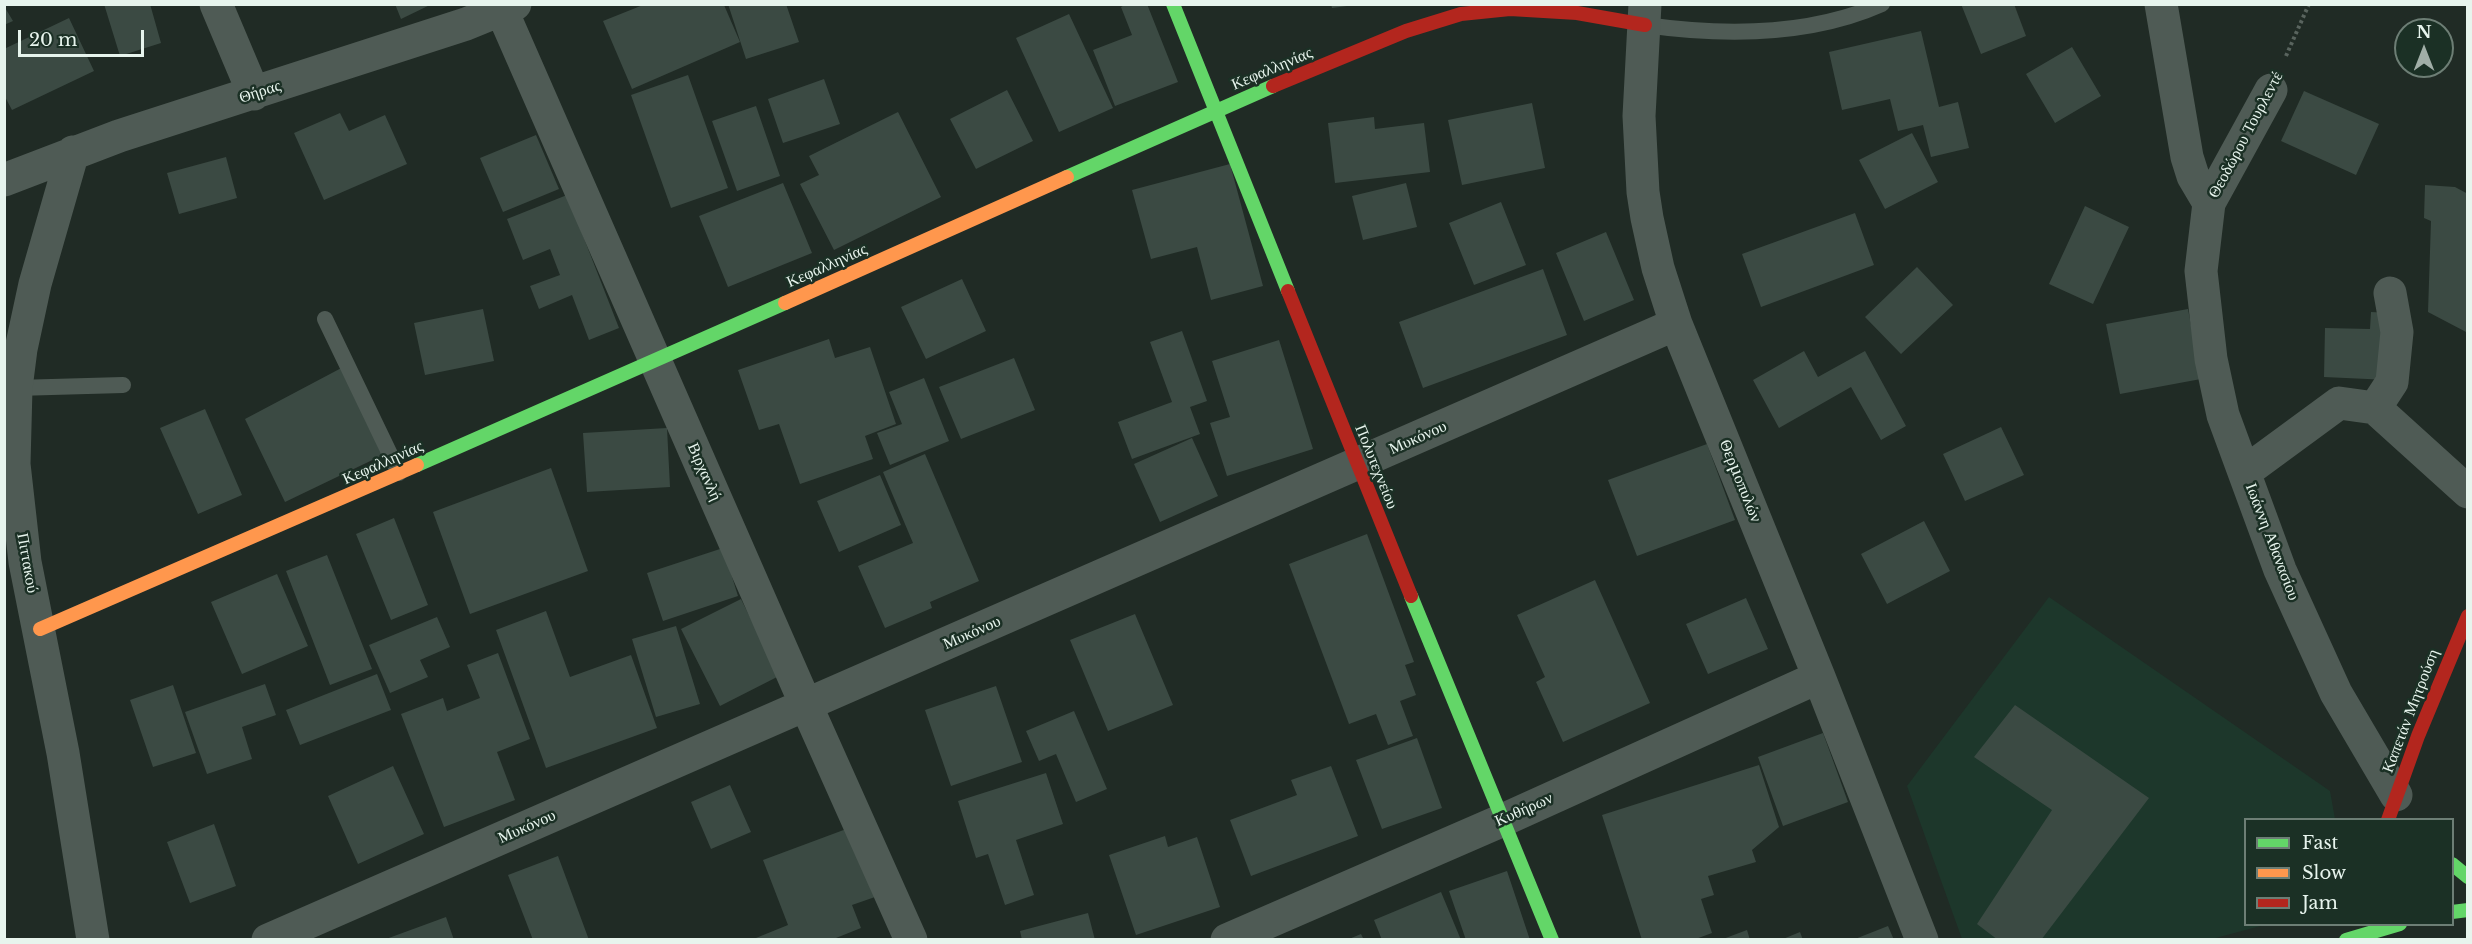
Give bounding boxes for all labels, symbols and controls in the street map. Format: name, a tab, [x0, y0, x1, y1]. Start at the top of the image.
scale bar	[21, 18, 147, 56]
north arrow	[2394, 18, 2454, 78]
text: N	[2416, 22, 2432, 42]
text: 20 m	[29, 29, 77, 51]
street label: Κεφαλληνίας	[1229, 43, 1315, 95]
street label: Θεοδώρου Τουρλεντέ	[2205, 69, 2287, 201]
street label: Θήρας	[237, 76, 283, 108]
street label: Κεφαλληνίας	[784, 240, 870, 292]
street label: Μυκόνου	[1386, 417, 1450, 459]
street label: Πολυτεχνείου	[1350, 422, 1402, 512]
street label: Κεφαλληνίας	[340, 437, 426, 489]
street label: Θερμοπυλών	[1715, 437, 1765, 525]
street label: Βιρχανλή	[683, 440, 725, 504]
street label: Ιωάννη Αθανασίου	[2241, 481, 2303, 603]
street label: Πιττακού	[12, 531, 42, 595]
street label: Μυκόνου	[940, 612, 1004, 654]
street label: Καπετάν Μητρούση	[2379, 647, 2443, 775]
street label: Κυθήρων	[1492, 789, 1556, 831]
street label: Μυκόνου	[495, 806, 559, 848]
legend	[2244, 818, 2454, 926]
text: Fast	[2302, 832, 2338, 854]
text: Slow	[2302, 862, 2346, 884]
text: Jam	[2302, 892, 2338, 914]

